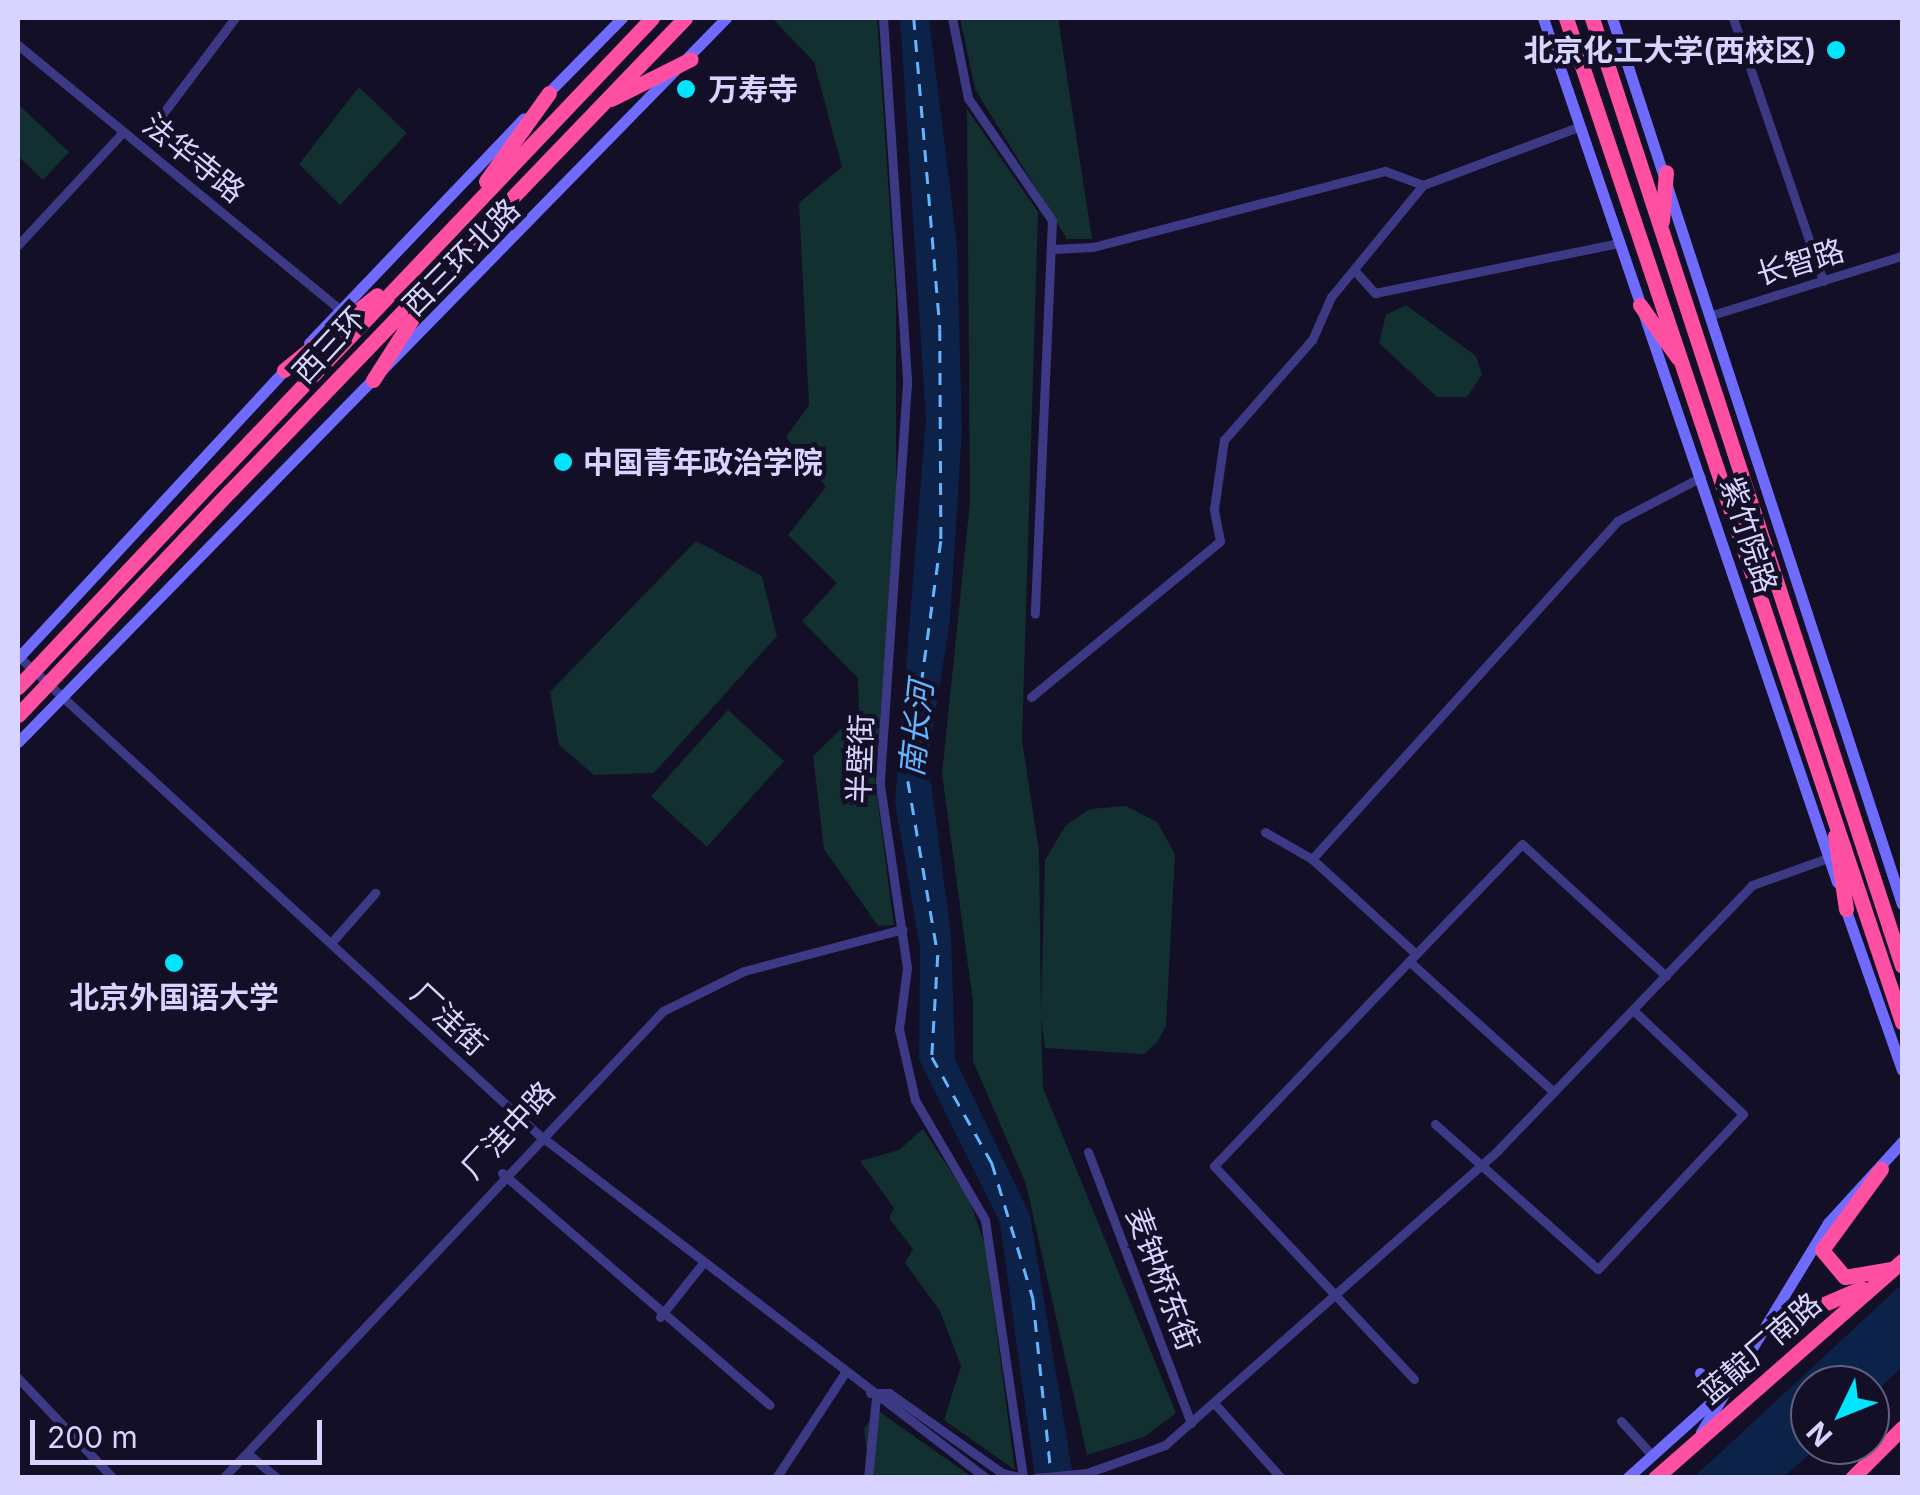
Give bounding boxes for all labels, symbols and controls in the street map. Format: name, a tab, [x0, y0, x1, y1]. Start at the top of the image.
place label: 北京化工大学(西校区)	[1523, 32, 1816, 68]
marker: 北京化工大学(西校区)	[1825, 39, 1847, 61]
place label: 万寿寺	[708, 71, 798, 107]
marker: 万寿寺	[673, 76, 699, 102]
street label: 法华寺路	[136, 106, 252, 210]
street label: 西三环北路	[395, 191, 527, 323]
street label: 长智路	[1752, 232, 1848, 292]
street label: 西三环	[285, 300, 373, 390]
place label: 中国青年政治学院	[583, 444, 823, 480]
marker: 中国青年政治学院	[552, 451, 574, 473]
street label: 紫竹院路	[1713, 472, 1785, 598]
water label: 南长河	[893, 679, 941, 779]
street label: 半壁街	[840, 713, 880, 805]
marker: 北京外国语大学	[163, 952, 185, 974]
street label: 厂洼街	[404, 975, 494, 1063]
place label: 北京外国语大学	[69, 979, 279, 1015]
street label: 厂洼中路	[454, 1074, 562, 1186]
street label: 麦钟桥东街	[1119, 1203, 1207, 1355]
street label: 蓝靛厂南路	[1692, 1285, 1828, 1411]
north arrow	[1790, 1365, 1890, 1465]
scale bar	[35, 1400, 328, 1462]
text: N	[1800, 1415, 1839, 1453]
text: 200 m	[47, 1419, 138, 1455]

